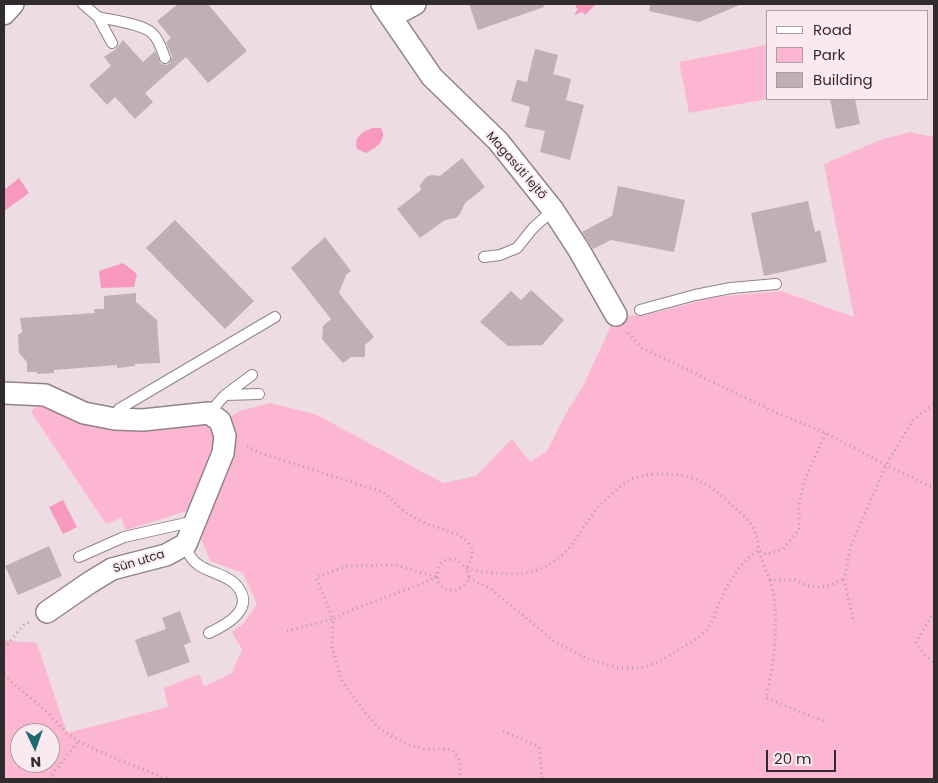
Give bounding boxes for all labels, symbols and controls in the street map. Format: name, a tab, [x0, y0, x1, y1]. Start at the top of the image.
legend	[766, 10, 928, 100]
text: Road	[813, 19, 852, 40]
text: Park	[813, 44, 845, 65]
text: Building	[813, 69, 873, 90]
street label: Magasúti lejtő	[483, 129, 549, 203]
street label: Sün utca	[112, 547, 166, 577]
north arrow	[10, 723, 60, 773]
scale bar	[768, 740, 838, 772]
text: 20 m	[774, 748, 812, 769]
text: N	[30, 752, 42, 772]

